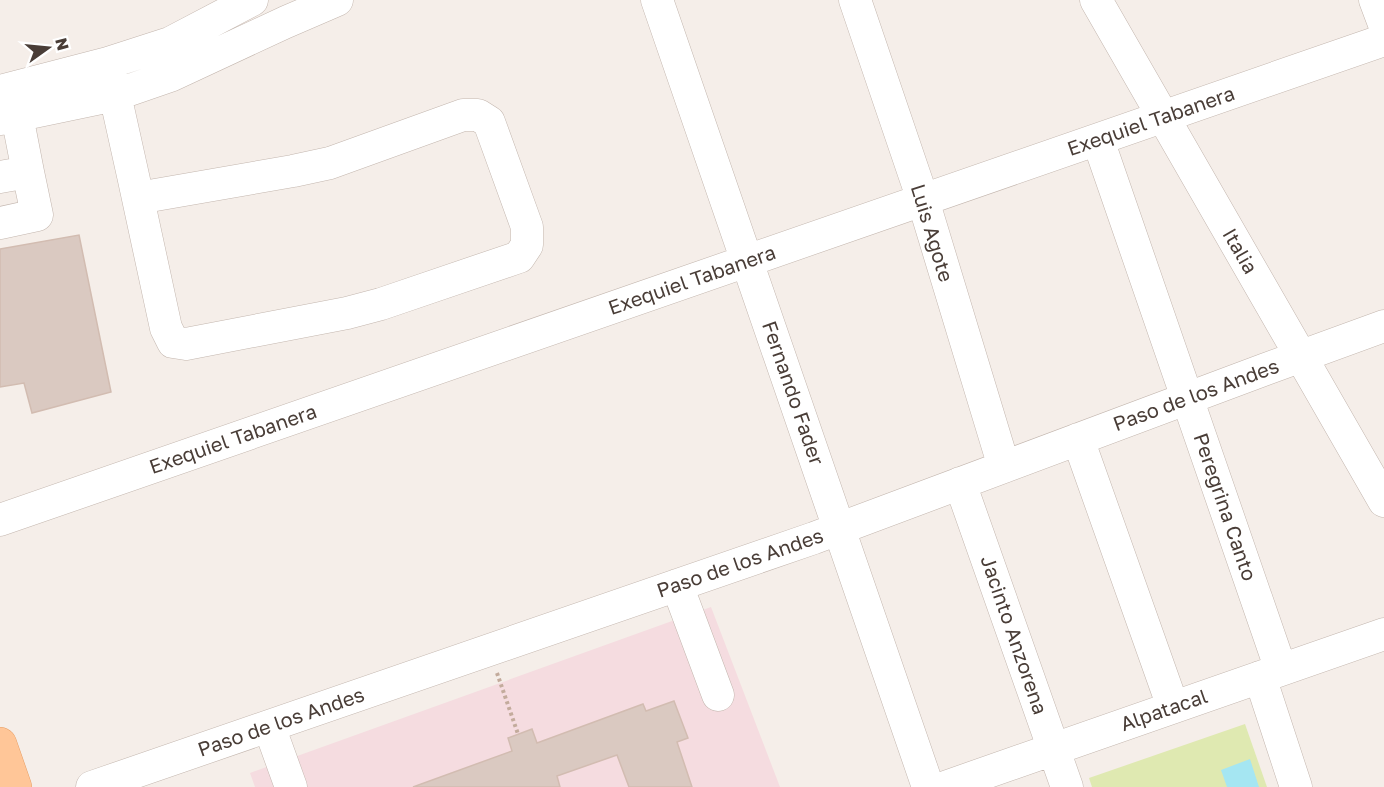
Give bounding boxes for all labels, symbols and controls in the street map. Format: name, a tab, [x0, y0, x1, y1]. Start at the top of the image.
north arrow	[18, 18, 78, 78]
text: N	[51, 36, 74, 53]
street label: Exequiel Tabanera	[1064, 80, 1238, 160]
street label: Luis Agote	[907, 181, 959, 285]
street label: Italia	[1218, 223, 1263, 278]
street label: Exequiel Tabanera	[605, 239, 779, 319]
street label: Fernando Fader	[758, 317, 830, 468]
street label: Paso de los Andes	[1109, 353, 1282, 435]
street label: Exequiel Tabanera	[146, 398, 320, 478]
street label: Peregrina Canto	[1189, 430, 1262, 584]
street label: Paso de los Andes	[653, 522, 826, 602]
street label: Jacinto Anzorena	[977, 552, 1053, 717]
street label: Paso de los Andes	[194, 681, 367, 761]
street label: Alpatacal	[1117, 683, 1210, 735]

